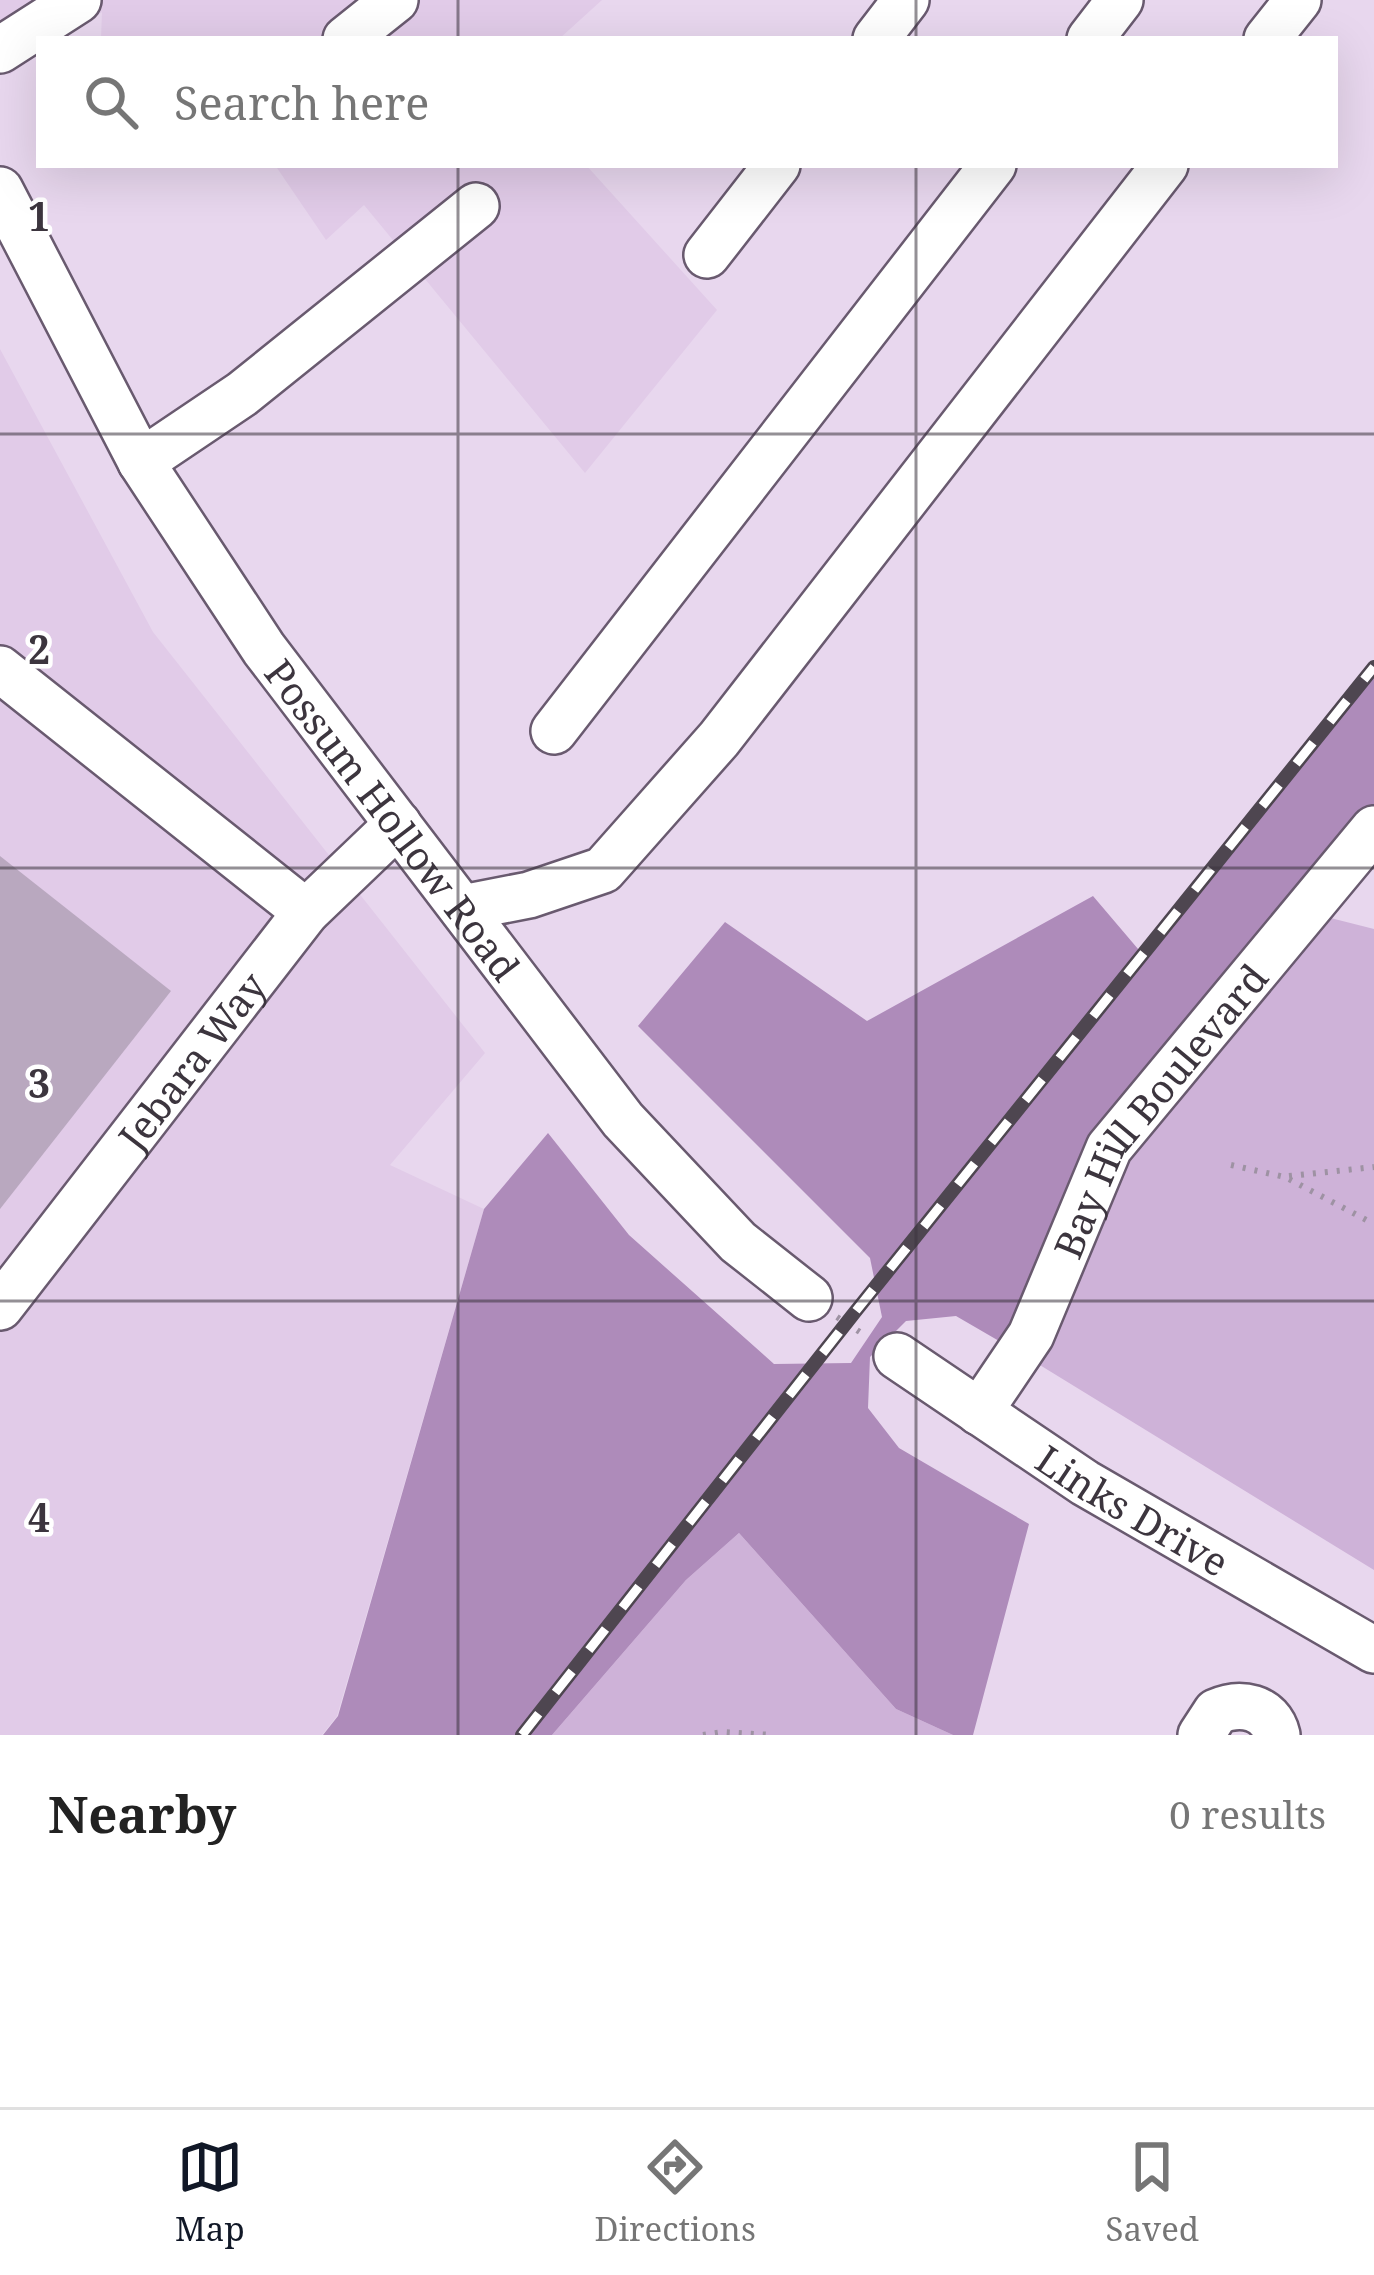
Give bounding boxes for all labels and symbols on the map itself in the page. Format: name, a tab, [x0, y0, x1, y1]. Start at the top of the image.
text: 1	[28, 189, 50, 242]
text: 2	[28, 622, 50, 675]
street label: Possum Hollow Road	[254, 647, 533, 991]
street label: Bay Hill Boulevard	[1040, 952, 1278, 1265]
street label: Jebara Way	[105, 960, 277, 1161]
text: 3	[28, 1056, 50, 1109]
street label: Links Drive	[1027, 1432, 1239, 1587]
text: 4	[28, 1490, 50, 1543]

